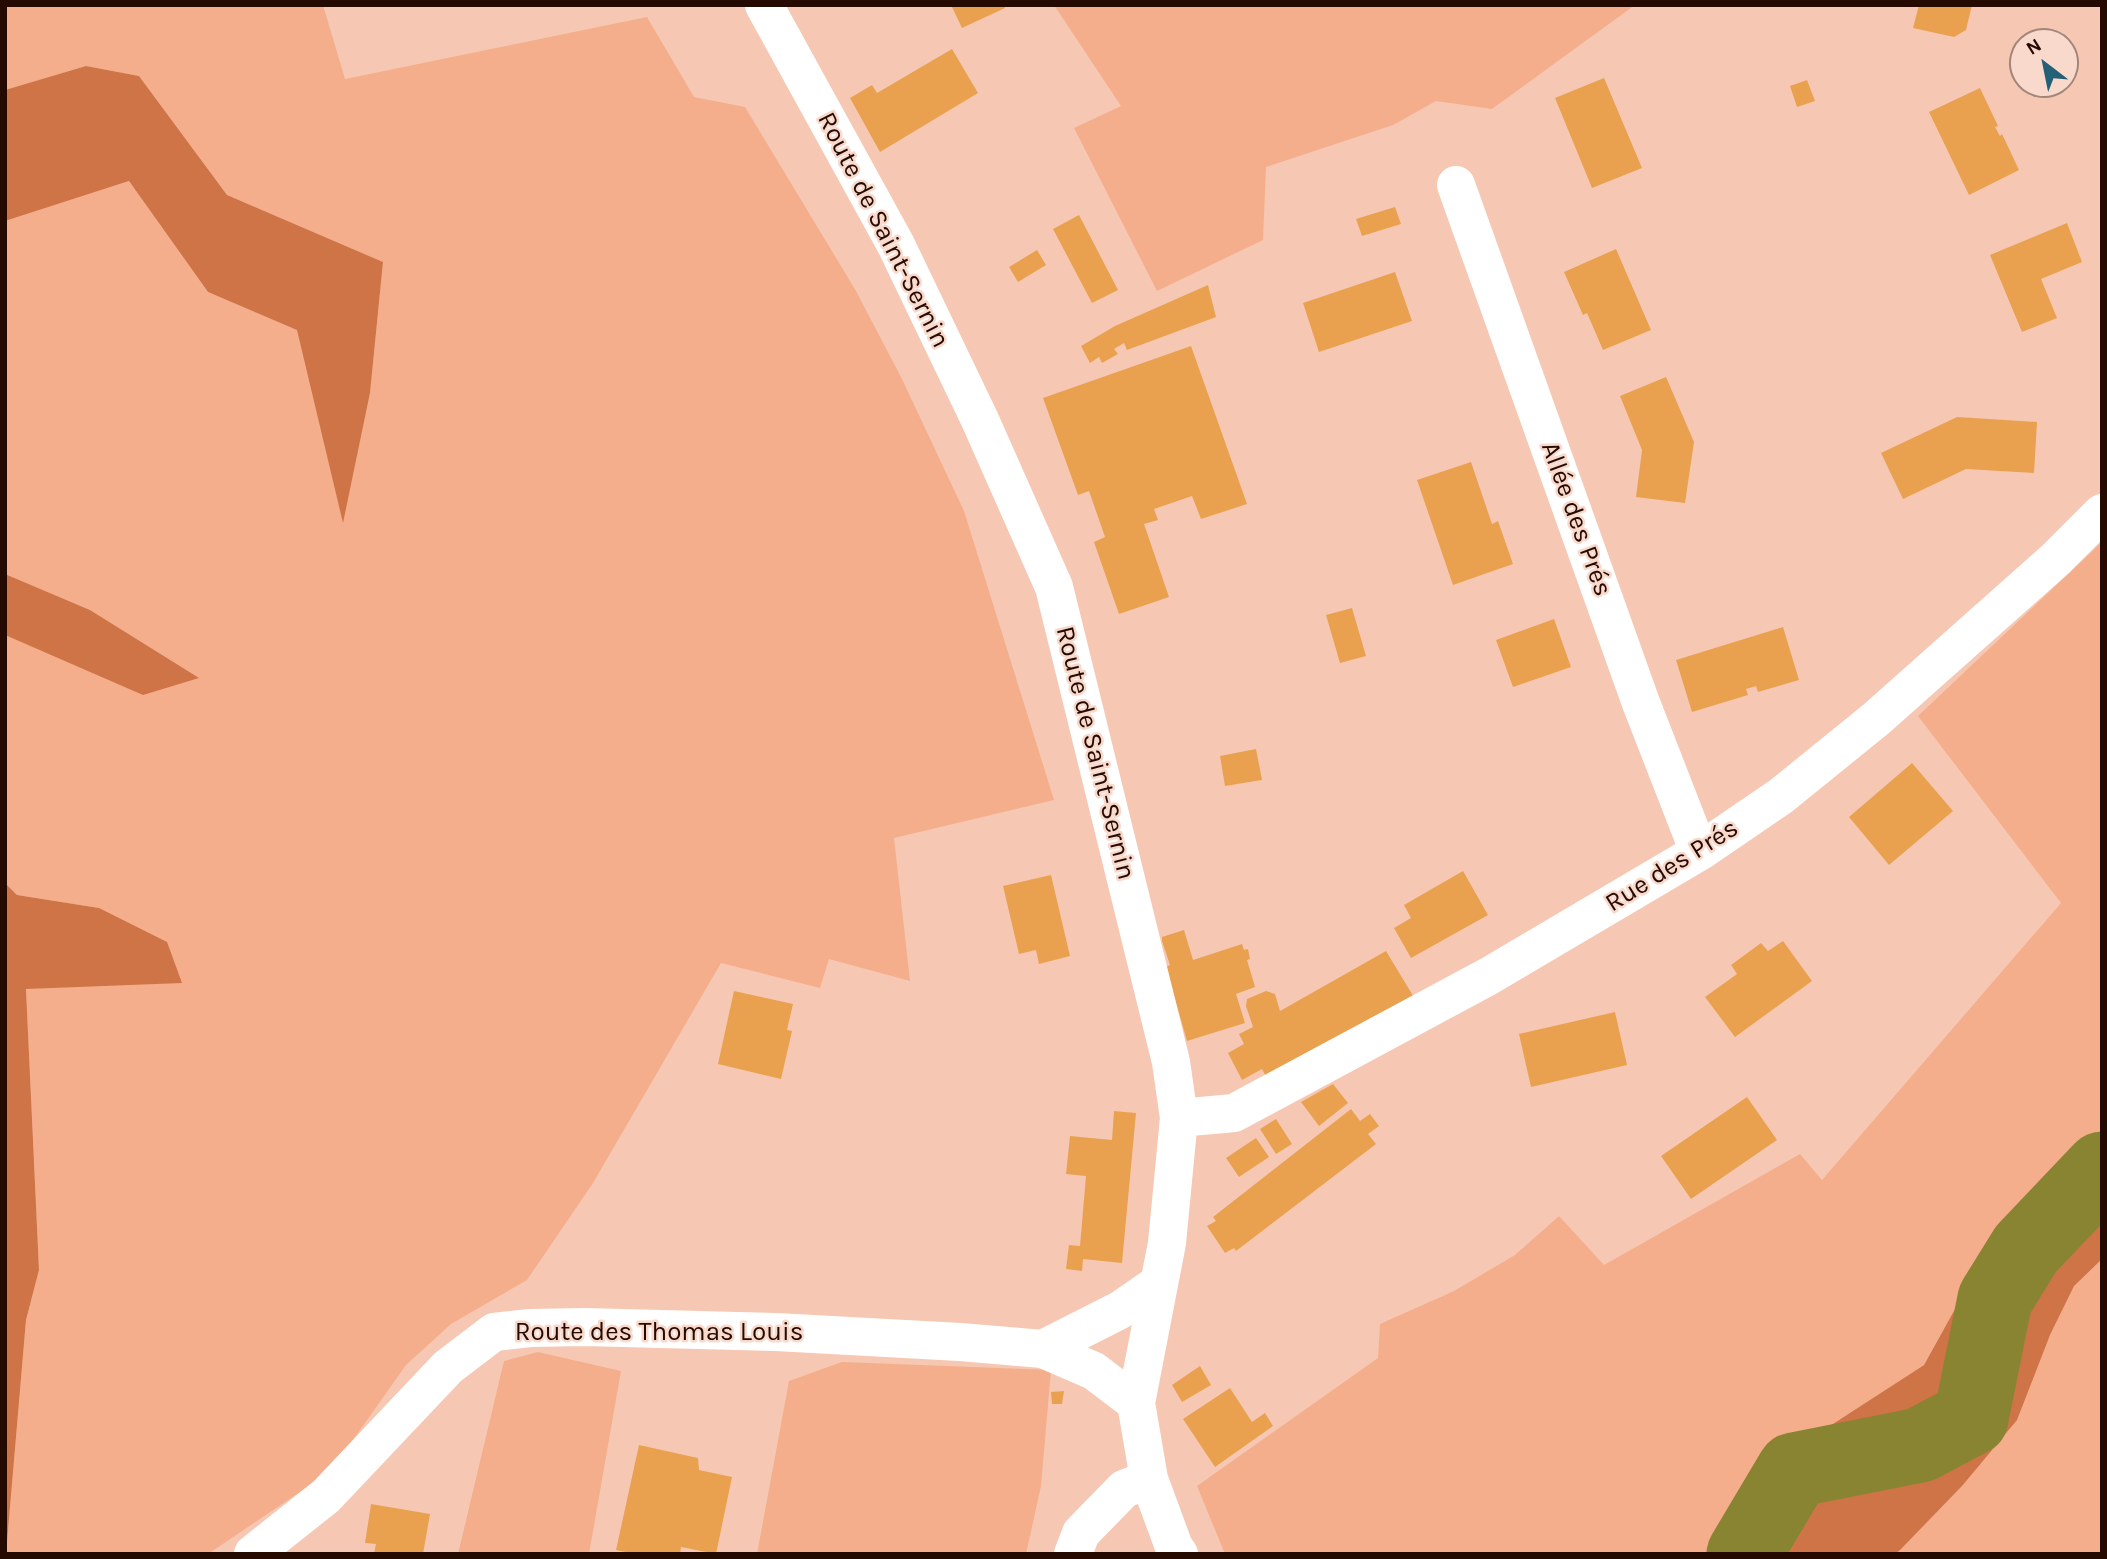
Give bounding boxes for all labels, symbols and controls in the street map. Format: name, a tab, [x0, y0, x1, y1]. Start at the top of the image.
north arrow	[2009, 28, 2079, 98]
text: N	[2022, 34, 2046, 60]
street label: Route de Saint-Sernin	[810, 107, 956, 353]
street label: Allée des Prés	[1534, 438, 1618, 600]
street label: Route de Saint-Sernin	[1048, 623, 1142, 883]
street label: Rue des Prés	[1600, 813, 1744, 919]
street label: Route des Thomas Louis	[515, 1317, 803, 1349]

